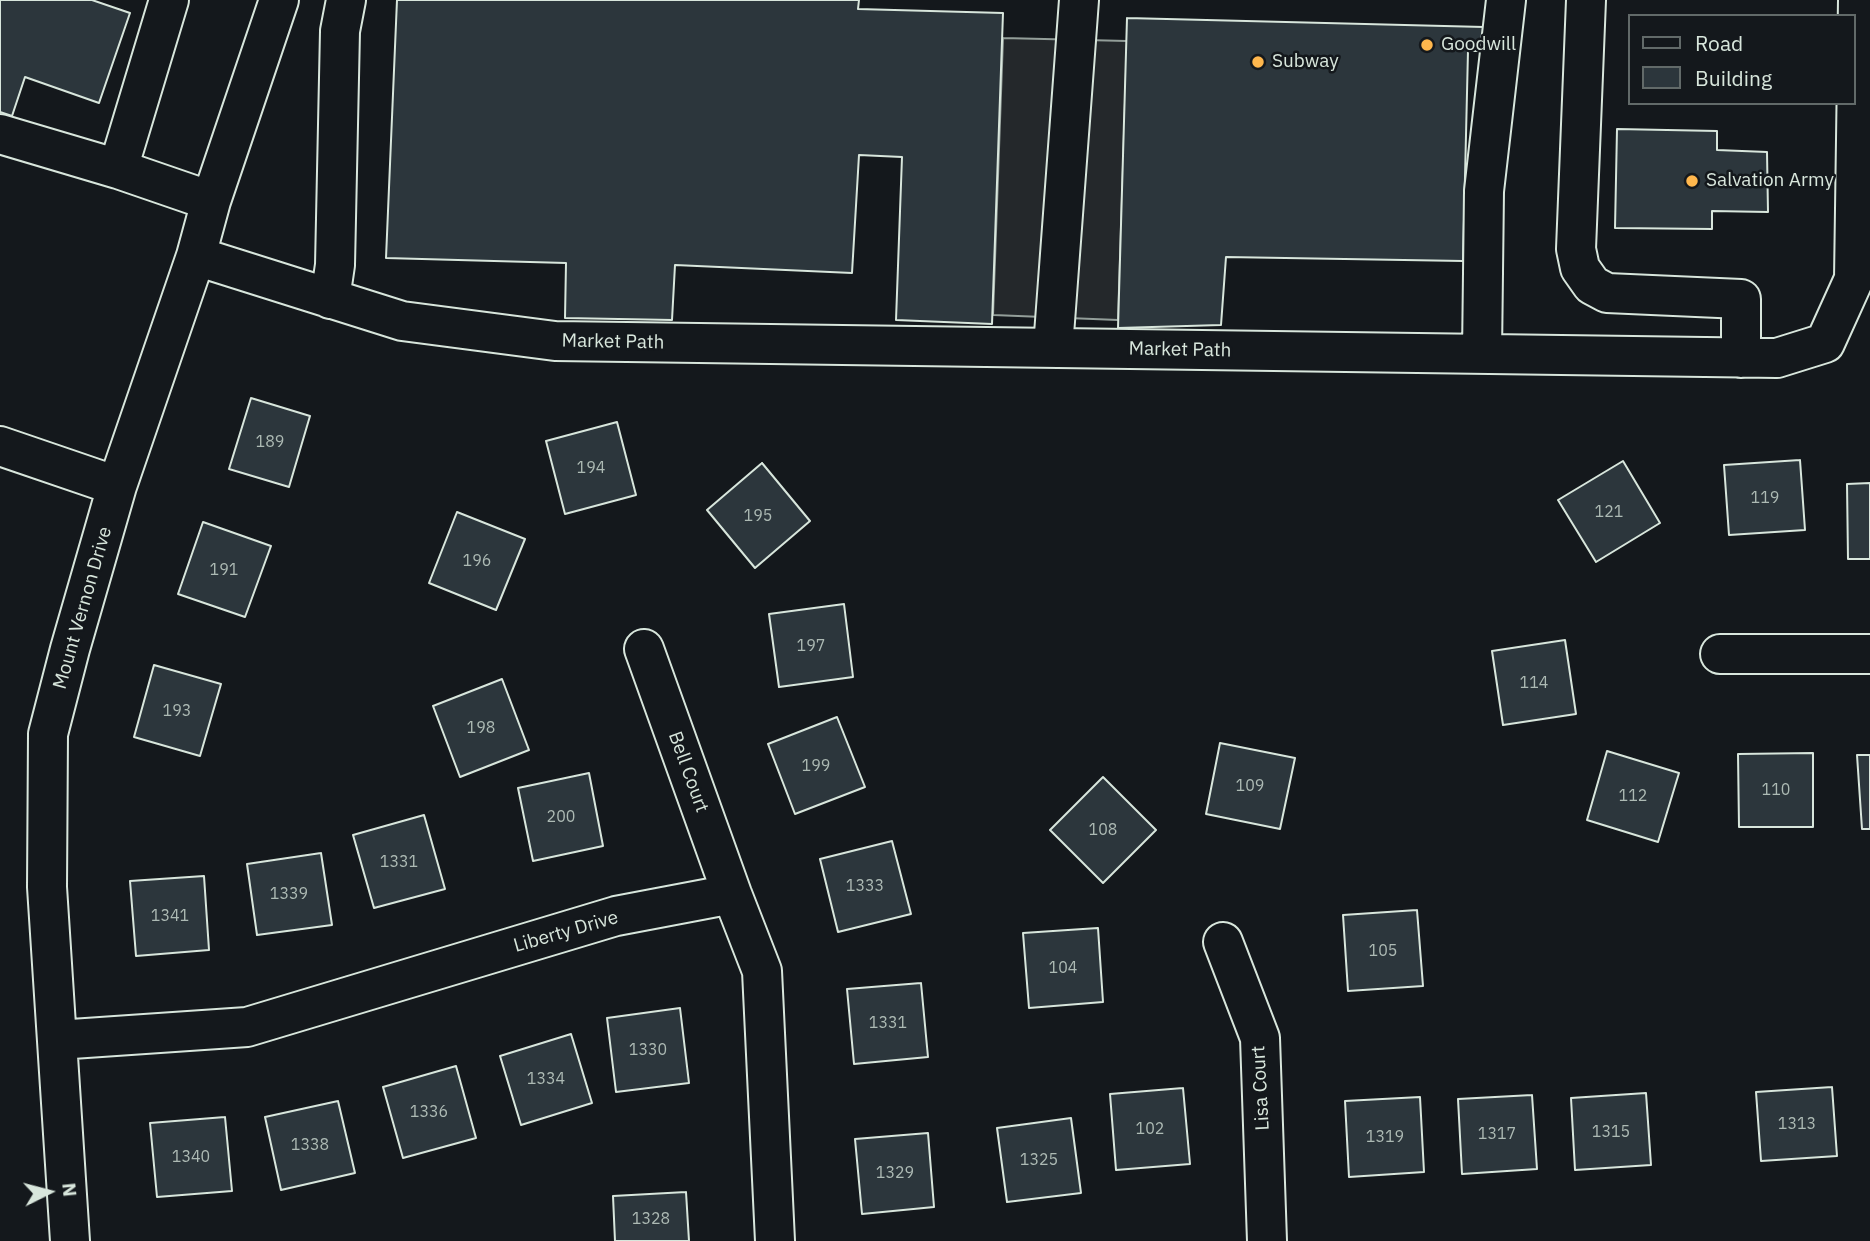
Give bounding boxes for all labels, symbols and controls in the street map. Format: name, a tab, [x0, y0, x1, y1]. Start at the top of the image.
legend	[1629, 14, 1856, 105]
text: Road	[1695, 29, 1743, 57]
place label: Goodwill	[1441, 34, 1516, 56]
marker: Goodwill	[1419, 37, 1435, 53]
place label: Subway	[1272, 51, 1339, 73]
marker: Subway	[1250, 54, 1266, 70]
text: Building	[1695, 64, 1772, 92]
place label: Salvation Army	[1706, 170, 1834, 192]
marker: Salvation Army	[1684, 173, 1700, 189]
street label: Market Path	[561, 330, 665, 354]
street label: Market Path	[1128, 338, 1232, 362]
house number: 189	[256, 432, 284, 452]
house number: 194	[577, 458, 605, 478]
house number: 119	[1751, 488, 1779, 508]
house number: 121	[1595, 502, 1623, 522]
house number: 195	[744, 506, 772, 526]
street label: Mount Vernon Drive	[49, 524, 117, 692]
house number: 196	[463, 551, 491, 571]
house number: 191	[210, 560, 238, 580]
house number: 197	[797, 636, 825, 656]
house number: 114	[1520, 673, 1548, 693]
house number: 193	[163, 701, 191, 721]
house number: 198	[467, 718, 495, 738]
street label: Bell Court	[663, 728, 713, 816]
house number: 199	[802, 756, 830, 776]
house number: 109	[1236, 776, 1264, 796]
house number: 110	[1762, 780, 1790, 800]
house number: 112	[1619, 786, 1647, 806]
house number: 200	[547, 807, 575, 827]
house number: 108	[1089, 820, 1117, 840]
house number: 1331	[380, 852, 418, 872]
house number: 1333	[846, 876, 884, 896]
house number: 1339	[270, 884, 308, 904]
house number: 1341	[151, 906, 189, 926]
street label: Liberty Drive	[511, 906, 621, 958]
house number: 105	[1369, 941, 1397, 961]
house number: 104	[1049, 958, 1077, 978]
house number: 1331	[869, 1013, 907, 1033]
house number: 1330	[629, 1040, 667, 1060]
street label: Lisa Court	[1247, 1045, 1275, 1131]
house number: 1334	[527, 1069, 565, 1089]
house number: 1336	[410, 1102, 448, 1122]
house number: 1313	[1778, 1114, 1816, 1134]
house number: 102	[1136, 1119, 1164, 1139]
house number: 1315	[1592, 1122, 1630, 1142]
house number: 1317	[1478, 1124, 1516, 1144]
house number: 1319	[1366, 1127, 1404, 1147]
house number: 1338	[291, 1135, 329, 1155]
house number: 1340	[172, 1147, 210, 1167]
house number: 1325	[1020, 1150, 1058, 1170]
north arrow	[14, 1157, 84, 1227]
house number: 1329	[876, 1163, 914, 1183]
text: N	[57, 1182, 83, 1198]
house number: 1328	[632, 1209, 670, 1229]

